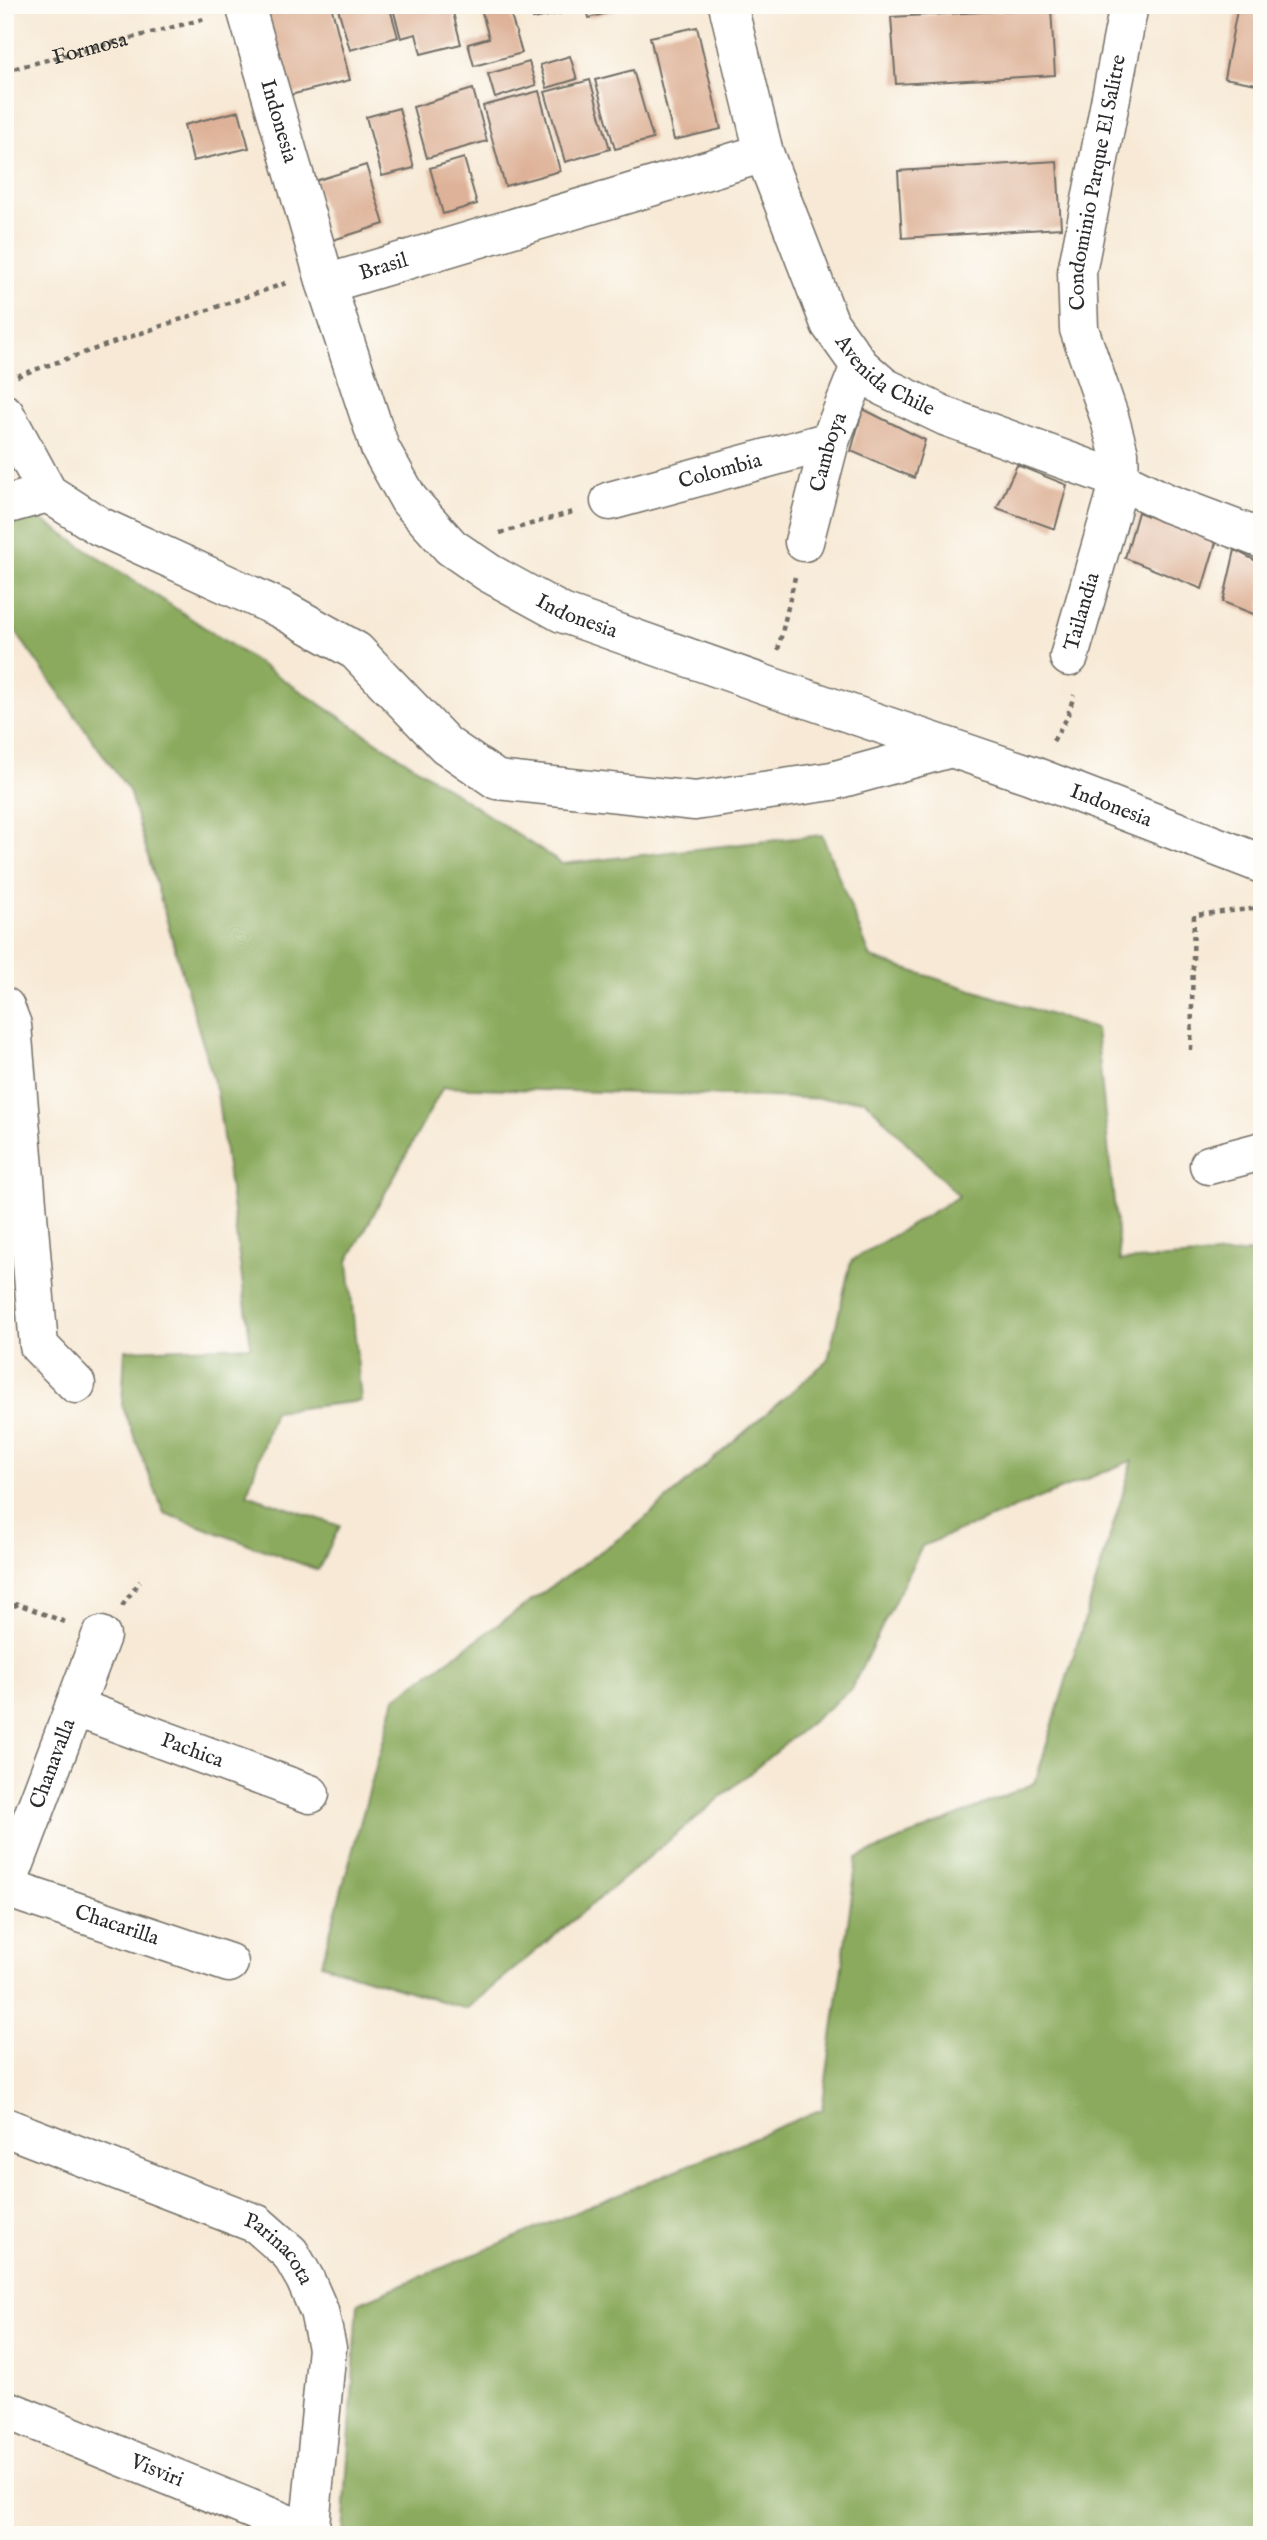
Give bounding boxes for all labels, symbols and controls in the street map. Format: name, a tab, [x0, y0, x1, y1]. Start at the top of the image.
street label: Formosa	[50, 26, 131, 71]
street label: Condominio Parque El Salitre	[1064, 52, 1133, 311]
street label: Indonesia	[254, 76, 304, 167]
street label: Brasil	[356, 247, 411, 287]
street label: Avenida Chile	[828, 329, 939, 423]
street label: Camboya	[804, 408, 854, 495]
street label: Colombia	[675, 447, 766, 495]
street label: Tailandia	[1058, 569, 1106, 654]
street label: Indonesia	[531, 588, 622, 645]
street label: Indonesia	[1066, 778, 1157, 834]
street label: Chanavalla	[23, 1714, 82, 1813]
street label: Pachica	[157, 1727, 228, 1775]
street label: Chacarilla	[71, 1899, 163, 1952]
street label: Parinacota	[240, 2207, 320, 2290]
street label: Visviri	[125, 2448, 188, 2494]

